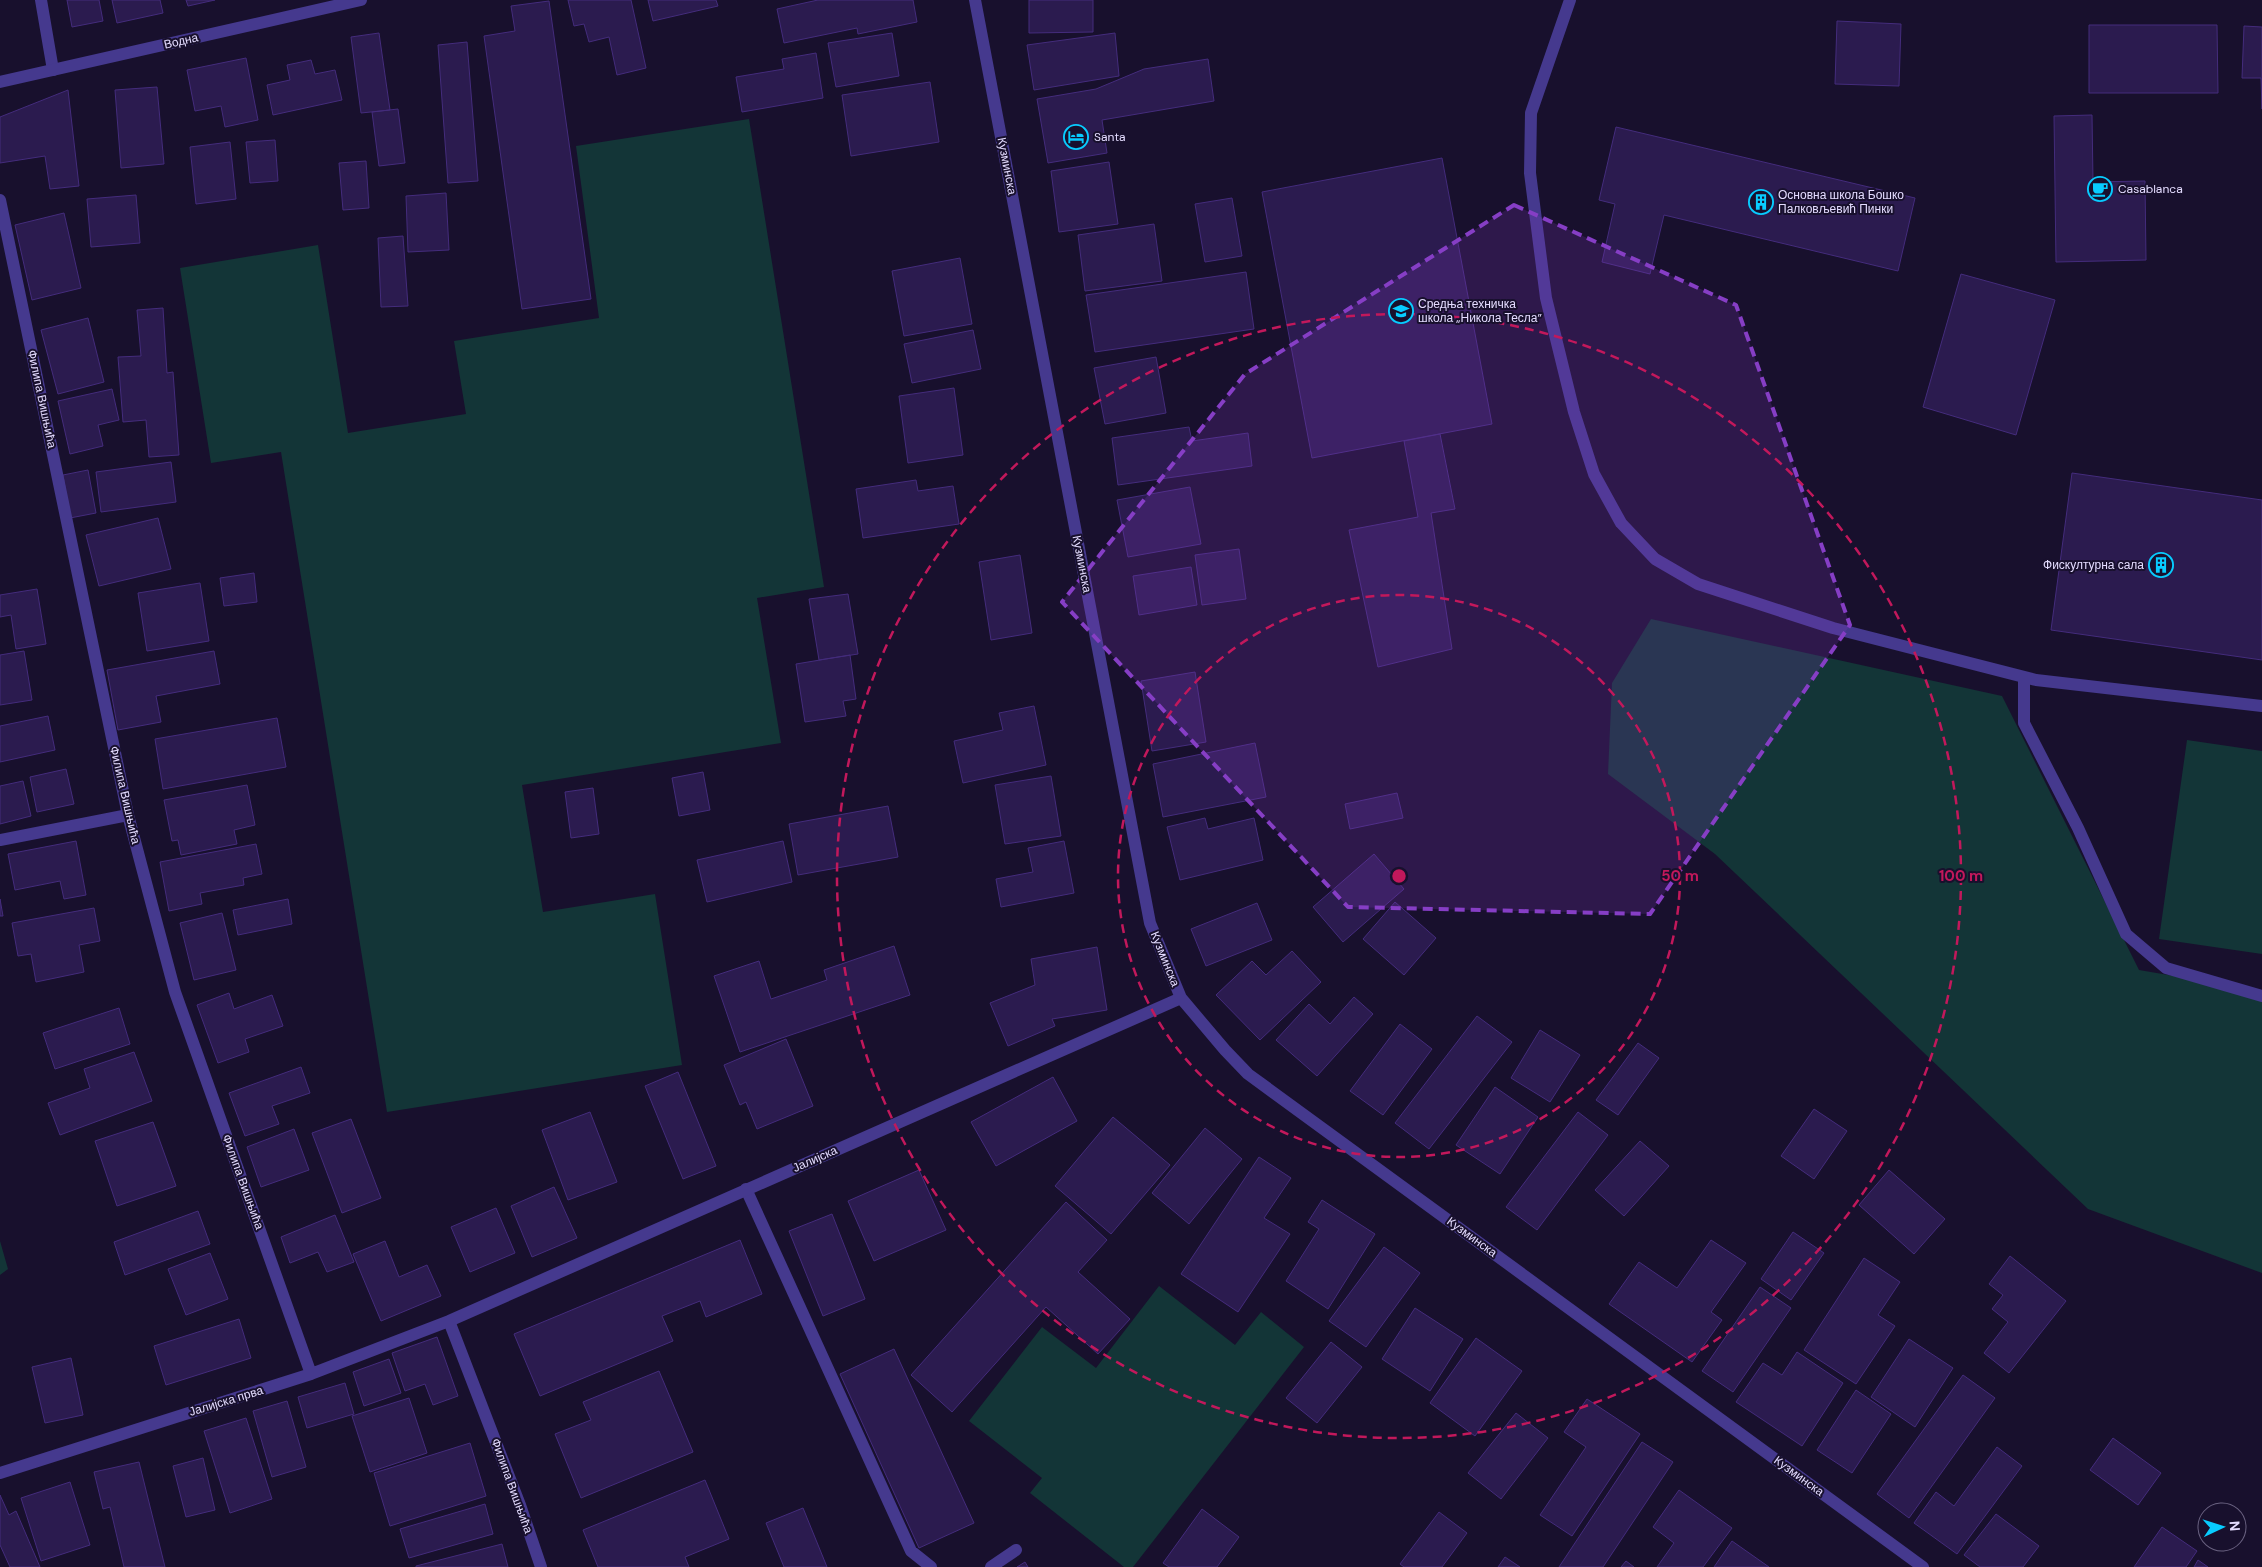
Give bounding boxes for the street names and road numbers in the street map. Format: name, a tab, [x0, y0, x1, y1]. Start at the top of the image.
street label: Водна	[162, 29, 200, 53]
street label: Кузминска	[994, 136, 1020, 196]
street label: Филипа Вишњића	[24, 348, 60, 450]
street label: Кузминска	[1069, 534, 1095, 594]
street label: Филипа Вишњића	[106, 744, 144, 846]
street label: Кузминска	[1147, 929, 1183, 989]
street label: Филипа Вишњића	[218, 1132, 268, 1232]
street label: Јалијска	[790, 1142, 840, 1176]
street label: Кузминска	[1444, 1213, 1501, 1261]
street label: Јалијска прва	[187, 1382, 265, 1420]
street label: Филипа Вишњића	[487, 1436, 537, 1536]
street label: Кузминска	[1771, 1452, 1828, 1500]

